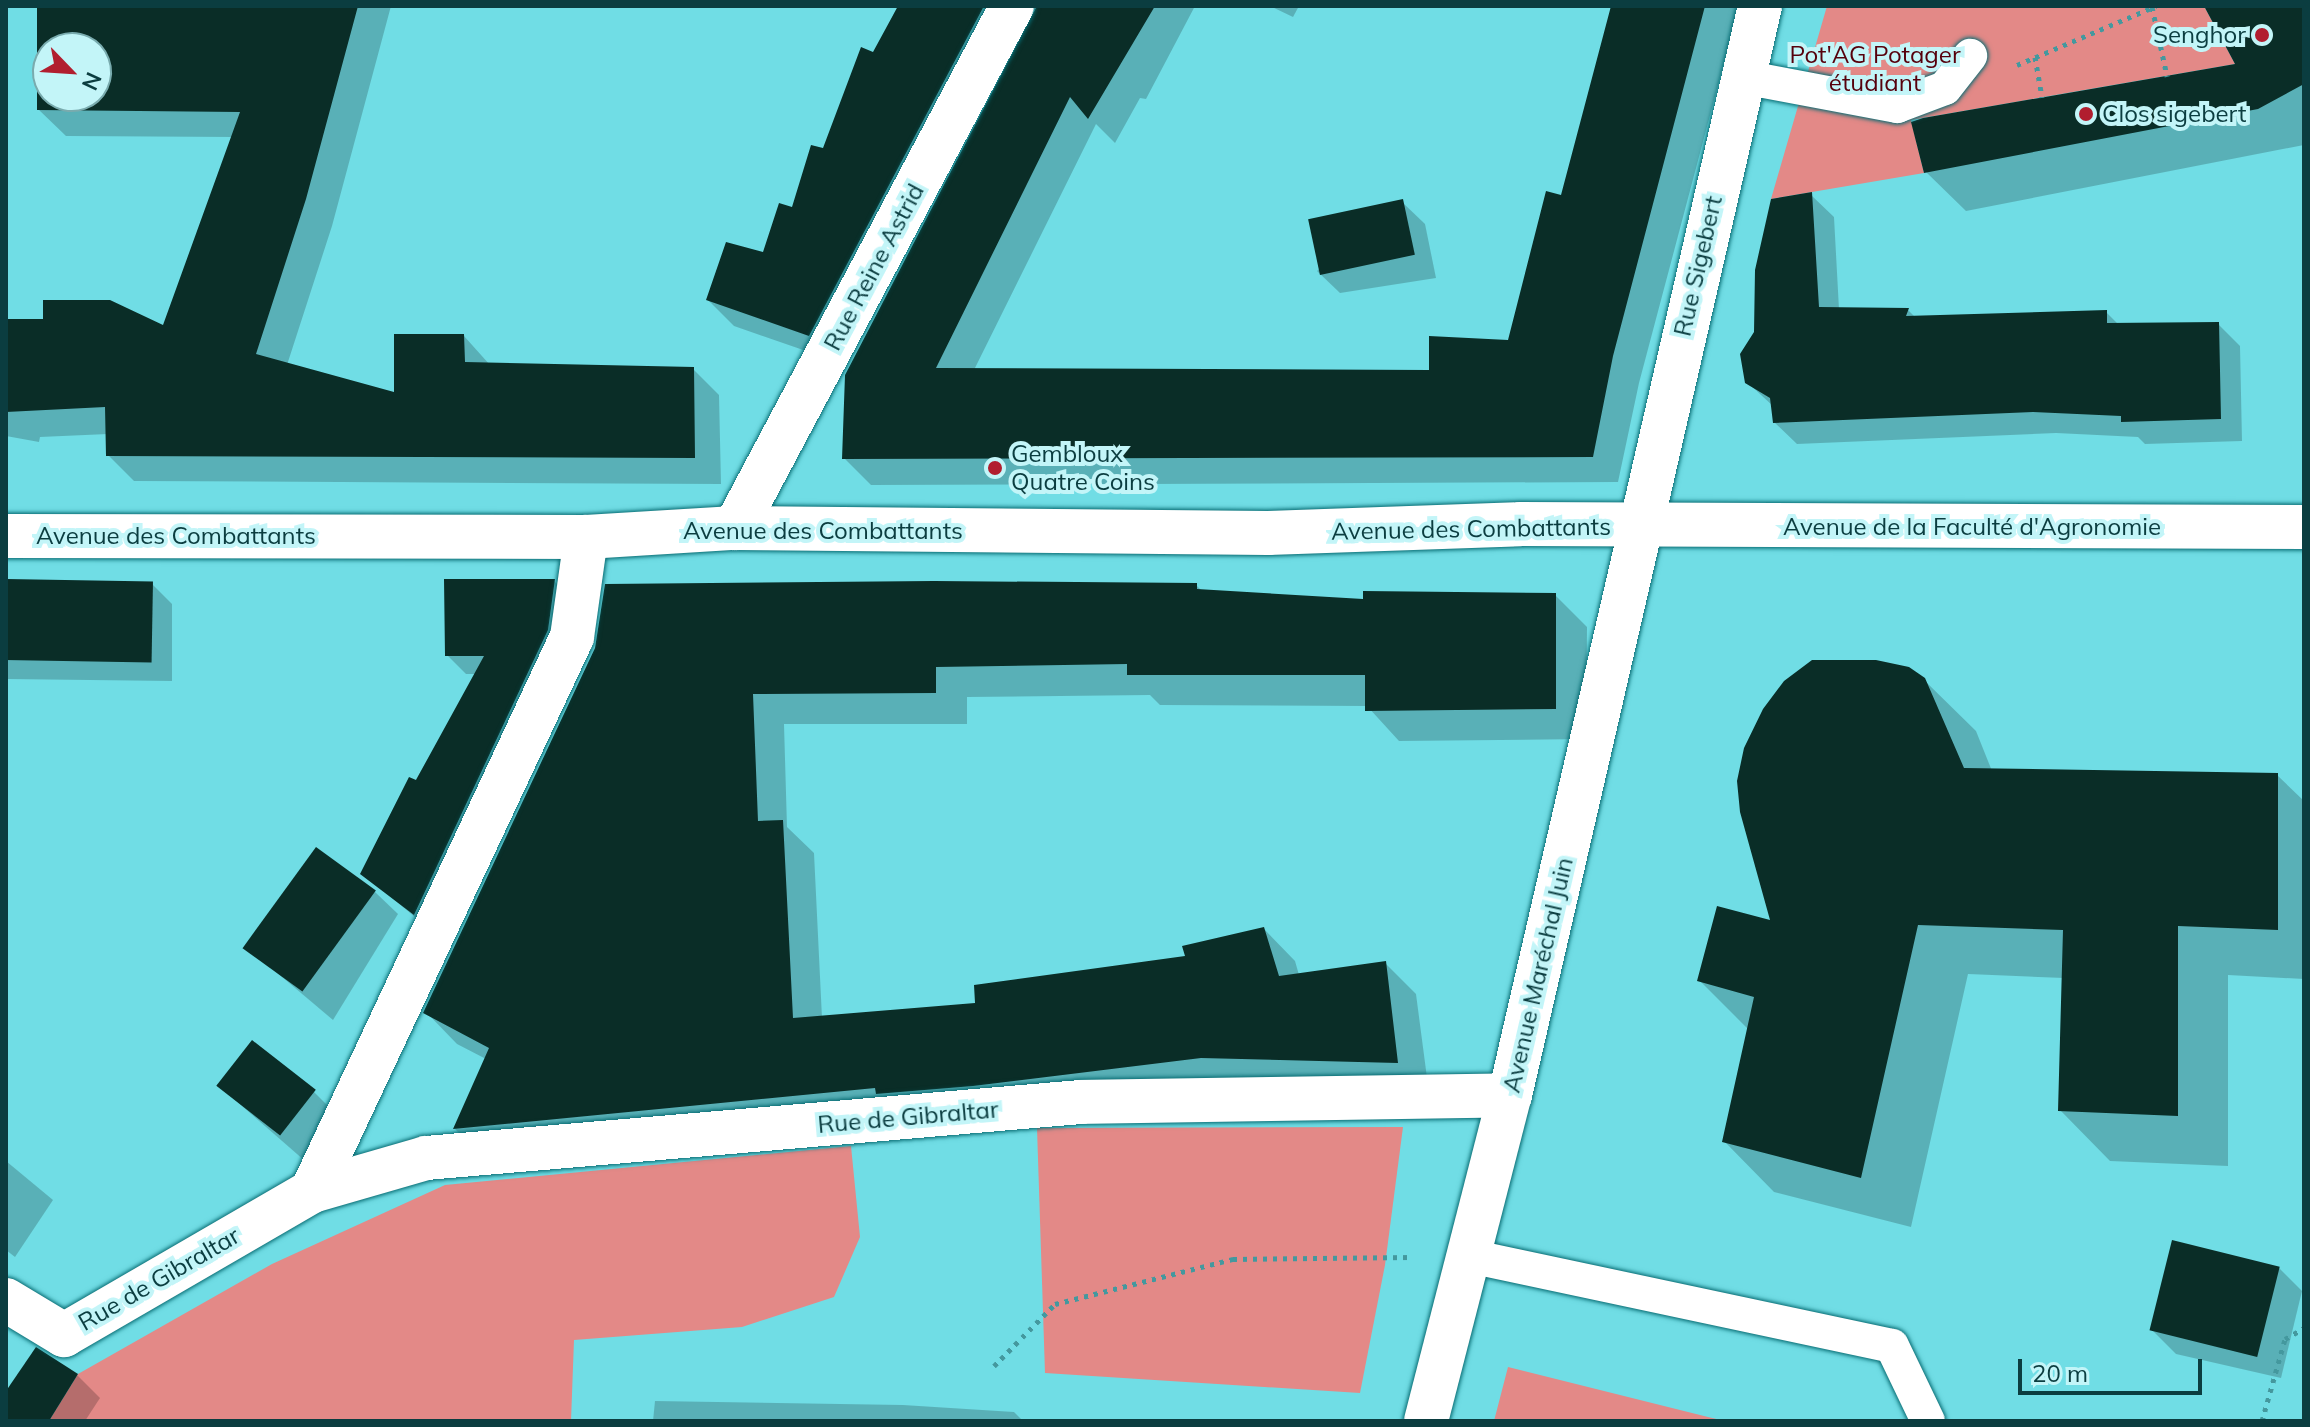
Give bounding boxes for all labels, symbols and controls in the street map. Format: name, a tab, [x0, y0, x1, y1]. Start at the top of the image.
place label: Senghor	[2153, 21, 2246, 49]
marker: Senghor	[2253, 26, 2271, 44]
north arrow	[32, 32, 112, 112]
park label: Pot'AG Potager étudiant	[1789, 41, 1961, 97]
text: N	[76, 68, 108, 95]
place label: Clos sigebert	[2102, 100, 2246, 128]
marker: Clos sigebert	[2077, 105, 2095, 123]
street label: Rue Reine Astrid	[818, 179, 930, 355]
street label: Rue Sigebert	[1668, 193, 1728, 339]
place label: Gembloux Quatre Coins	[1011, 440, 1155, 496]
marker: Gembloux Quatre Coins	[986, 459, 1004, 477]
street label: Avenue des Combattants	[1331, 512, 1611, 546]
street label: Avenue de la Faculté d'Agronomie	[1783, 513, 2161, 541]
street label: Avenue des Combattants	[683, 517, 963, 545]
street label: Avenue des Combattants	[36, 522, 316, 550]
street label: Avenue Maréchal Juin	[1497, 855, 1579, 1095]
street label: Rue de Gibraltar	[816, 1095, 1000, 1139]
street label: Rue de Gibraltar	[73, 1221, 245, 1337]
scale bar	[2022, 1343, 2206, 1393]
text: 20 m	[2032, 1358, 2088, 1388]

